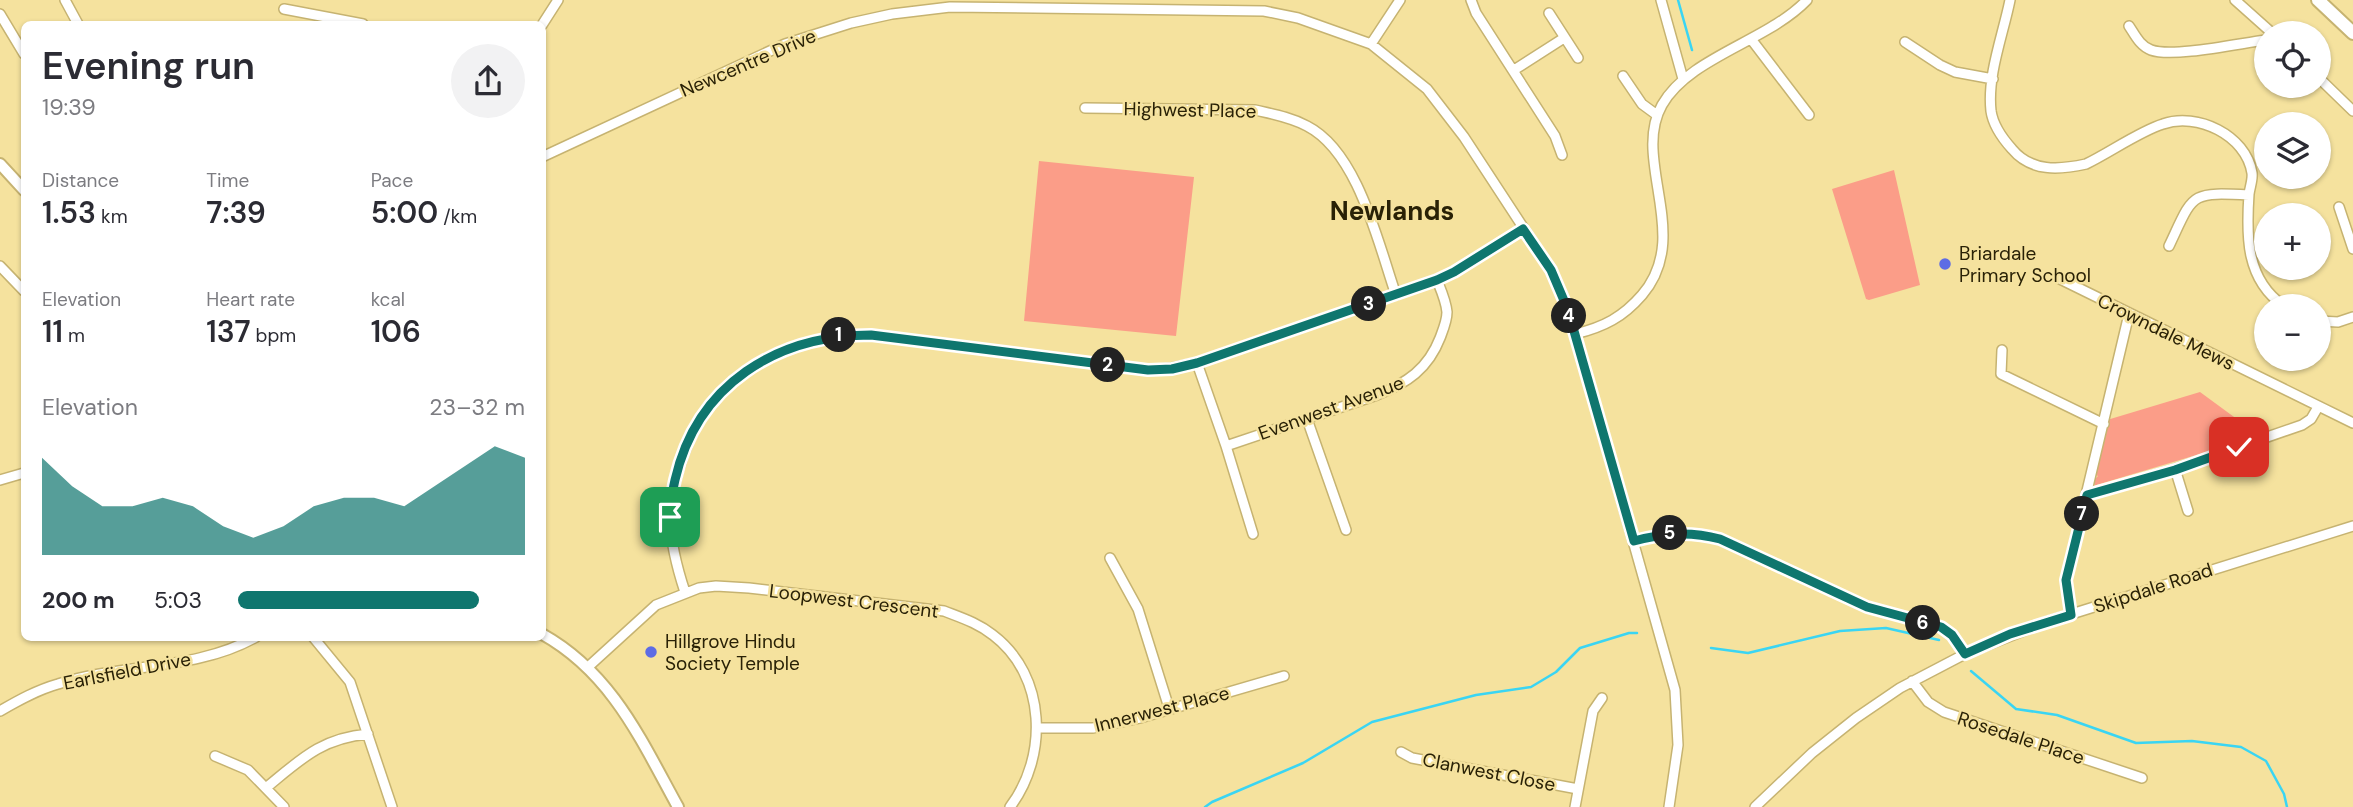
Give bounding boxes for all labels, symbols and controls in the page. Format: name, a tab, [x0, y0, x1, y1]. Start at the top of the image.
map controls	[2254, 21, 2331, 371]
button: locate	[2254, 21, 2331, 98]
street label: Newcentre Drive	[676, 23, 820, 103]
text: Evening run	[42, 41, 255, 91]
button: share	[451, 44, 525, 118]
text: 19:39	[42, 92, 96, 122]
street label: Highwest Place	[1123, 96, 1257, 124]
button: layers	[2254, 112, 2331, 189]
text: Distance	[42, 168, 119, 193]
text: Time	[206, 168, 249, 193]
text: Pace	[371, 168, 413, 193]
text: 1.53	[42, 193, 96, 232]
text: 7:39	[206, 193, 266, 232]
text: 5:00	[371, 193, 438, 232]
district label: Newlands	[1330, 194, 1454, 228]
button: +	[2254, 203, 2331, 280]
text: km	[96, 204, 128, 229]
text: /km	[438, 204, 477, 229]
place label: Briardale Primary School	[1959, 241, 2091, 288]
marker: Briardale Primary School	[1937, 256, 1953, 272]
pin: 3	[1352, 286, 1386, 322]
text: Elevation	[42, 287, 121, 312]
text: Heart rate	[206, 287, 295, 312]
text: kcal	[371, 287, 405, 312]
street label: Crowndale Mews	[2093, 288, 2239, 376]
text: 3	[1363, 291, 1374, 316]
button: −	[2254, 294, 2331, 371]
pin: 4	[1552, 298, 1586, 334]
text: 4	[1562, 303, 1575, 328]
text: 11	[42, 312, 63, 351]
text: 137	[206, 312, 251, 351]
text: 106	[371, 312, 421, 351]
pin: 1	[822, 318, 856, 352]
text: 1	[835, 322, 842, 347]
text: m	[63, 323, 85, 348]
text: bpm	[251, 323, 296, 348]
pin: 2	[1090, 348, 1126, 382]
text: 2	[1102, 352, 1113, 377]
street label: Evenwest Avenue	[1255, 370, 1407, 446]
text: Elevation	[42, 392, 138, 422]
text: 23–32 m	[429, 392, 525, 422]
pin	[2209, 417, 2269, 477]
icon: check	[2220, 428, 2258, 466]
pin	[640, 487, 700, 547]
pin: 7	[2064, 496, 2100, 532]
icon: arrive	[651, 498, 689, 536]
text: 7	[2076, 501, 2087, 526]
pin: 5	[1652, 516, 1688, 550]
text: 5	[1664, 520, 1675, 545]
street label: Skipdale Road	[2090, 557, 2216, 619]
street label: Loopwest Crescent	[768, 578, 940, 624]
text: 200 m	[42, 585, 115, 615]
text: 5:03	[154, 585, 202, 615]
pin: 6	[1906, 606, 1940, 640]
text: 6	[1916, 610, 1929, 635]
place label: Hillgrove Hindu Society Temple	[665, 629, 800, 676]
marker: Hillgrove Hindu Society Temple	[643, 644, 659, 660]
street label: Earlsfield Drive	[61, 646, 193, 696]
street label: Innerwest Place	[1092, 680, 1232, 738]
street label: Rosedale Place	[1954, 706, 2088, 770]
street label: Clanwest Close	[1420, 747, 1558, 797]

